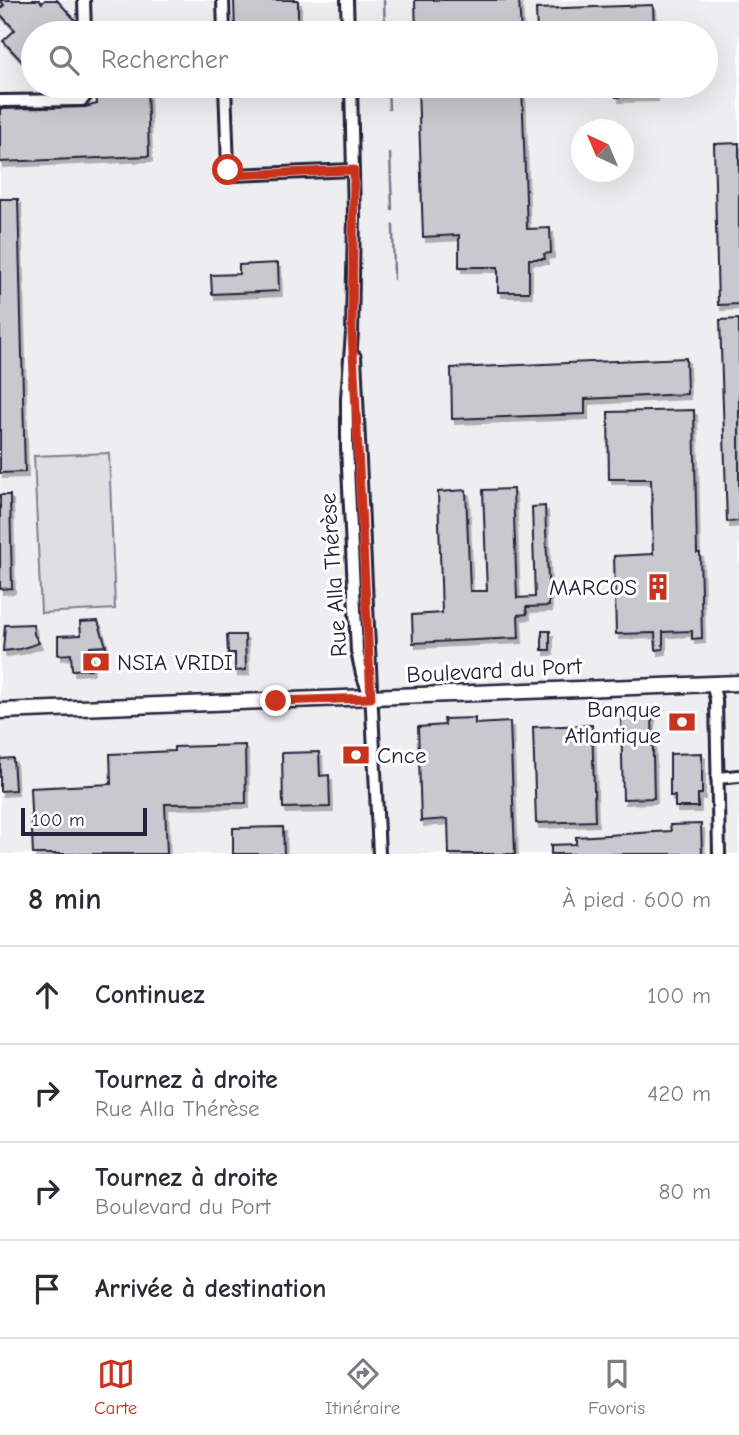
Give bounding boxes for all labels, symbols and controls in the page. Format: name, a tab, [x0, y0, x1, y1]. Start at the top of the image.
search box	[21, 21, 718, 98]
icon: search	[45, 41, 83, 79]
text: Rechercher	[101, 45, 228, 75]
north arrow	[571, 119, 634, 182]
route start	[212, 154, 243, 185]
street label: Rue Alla Thérèse	[314, 492, 353, 658]
building icon: MARCOS	[643, 572, 673, 602]
place label: MARCOS	[549, 574, 637, 601]
bank icon: NSIA VRIDI	[81, 647, 111, 677]
place label: NSIA VRIDI	[117, 649, 233, 676]
street label: Boulevard du Port	[406, 652, 584, 689]
route end	[260, 685, 291, 716]
place label: Banque Atlantique	[564, 696, 661, 749]
bank icon: Banque Atlantique	[667, 707, 697, 737]
bank icon: Cnce	[341, 740, 371, 770]
place label: Cnce	[377, 742, 426, 769]
scale bar	[21, 805, 147, 837]
text: 100 m	[32, 809, 85, 831]
text: 8 min	[28, 882, 102, 917]
text: À pied · 600 m	[562, 886, 711, 913]
icon: ahead	[28, 976, 66, 1014]
text: Continuez	[95, 980, 205, 1010]
text: 100 m	[647, 982, 711, 1009]
text: Tournez à droite	[95, 1065, 278, 1095]
icon: right	[28, 1074, 66, 1112]
text: 420 m	[647, 1080, 711, 1107]
text: Rue Alla Thérèse	[95, 1095, 260, 1122]
text: Tournez à droite	[95, 1163, 278, 1193]
icon: right	[28, 1172, 66, 1210]
text: 80 m	[658, 1178, 711, 1205]
text: Boulevard du Port	[95, 1193, 271, 1220]
icon: arrive	[28, 1270, 66, 1308]
text: Arrivée à destination	[95, 1274, 326, 1304]
tab: Carte	[94, 1355, 137, 1419]
tab: Itinéraire	[325, 1355, 400, 1419]
tab: Favoris	[588, 1355, 645, 1419]

